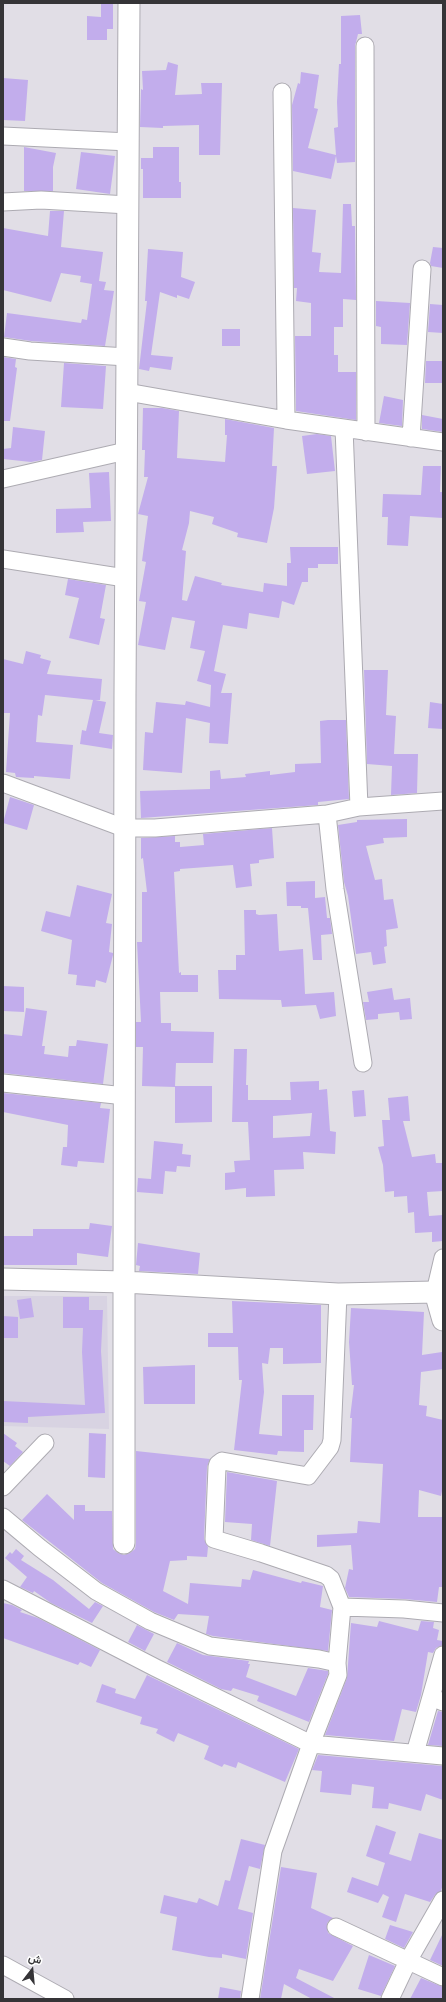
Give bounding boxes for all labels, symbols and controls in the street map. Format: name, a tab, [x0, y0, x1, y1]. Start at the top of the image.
north arrow	[12, 1950, 52, 1990]
text: ش	[27, 1950, 44, 1966]

